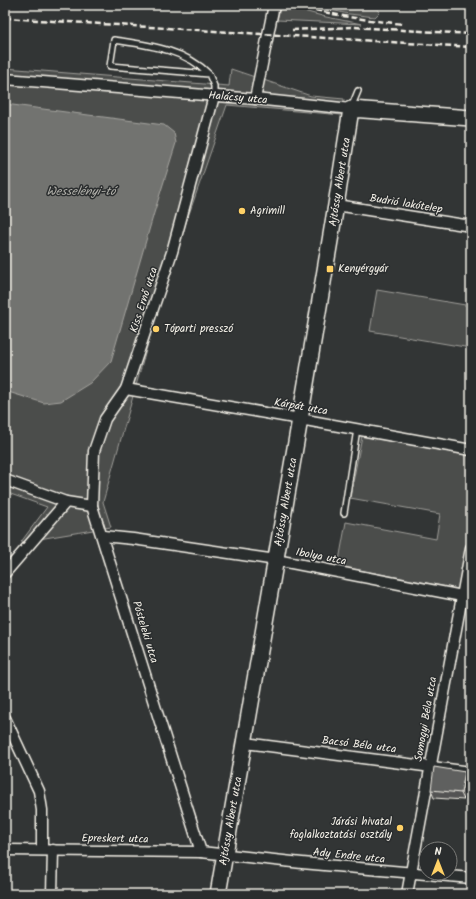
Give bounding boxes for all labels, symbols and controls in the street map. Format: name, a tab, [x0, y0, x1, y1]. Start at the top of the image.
street label: Halácsy utca	[208, 86, 268, 110]
street label: Ajtóssy Albert utca	[324, 136, 356, 228]
water label: Wesselényi-tó	[46, 182, 118, 201]
street label: Budrió lakótelep	[368, 189, 444, 219]
place label: Agrimill	[250, 202, 285, 220]
marker: Agrimill	[237, 206, 247, 216]
place label: Kenyérgyár	[338, 260, 390, 278]
marker: Kenyérgyár	[325, 264, 335, 274]
street label: Kiss Ernő utca	[125, 265, 163, 335]
place label: Tóparti presszó	[164, 320, 234, 338]
marker: Tóparti presszó	[151, 324, 161, 334]
street label: Kárpát utca	[273, 393, 329, 421]
street label: Ajtóssy Albert utca	[269, 456, 303, 548]
street label: Ibolya utca	[294, 543, 348, 571]
street label: Pósteleki utca	[127, 599, 163, 665]
street label: Somogyi Béla utca	[410, 675, 442, 763]
street label: Bacsó Béla utca	[321, 732, 397, 758]
street label: Ajtóssy Albert utca	[214, 775, 248, 867]
place label: Járási hivatal foglalkoztatási osztály	[290, 813, 393, 844]
marker: Járási hivatal foglalkoztatási osztály	[395, 823, 405, 833]
street label: Epreskert utca	[81, 829, 149, 849]
north arrow	[418, 841, 458, 881]
street label: Ady Endre utca	[312, 843, 386, 869]
text: N	[435, 843, 442, 861]

